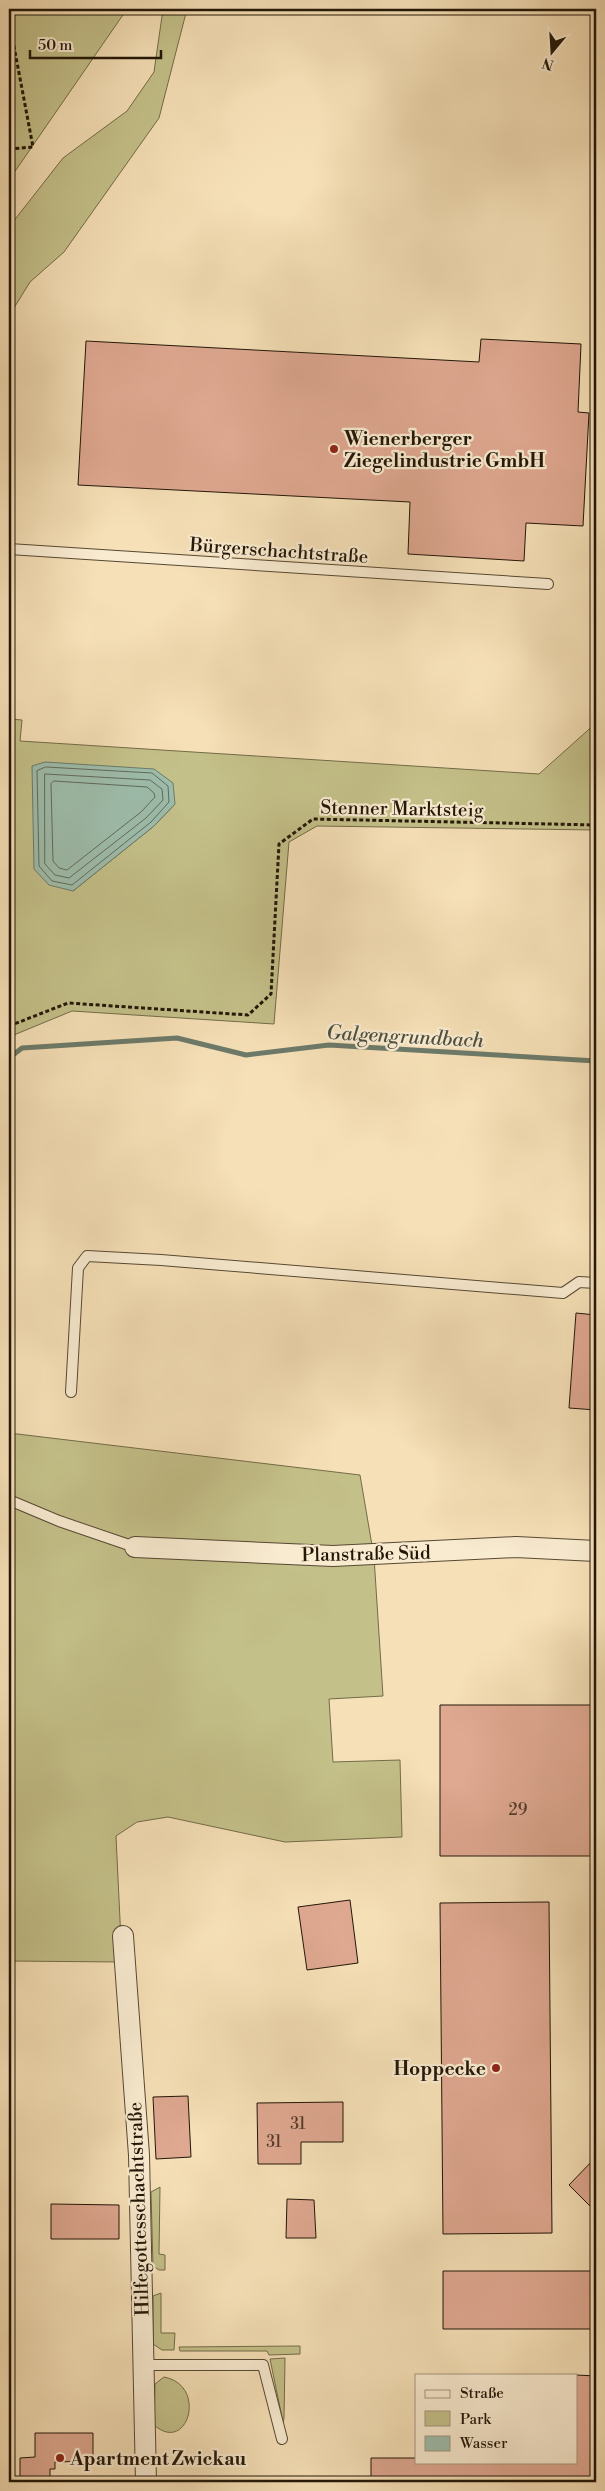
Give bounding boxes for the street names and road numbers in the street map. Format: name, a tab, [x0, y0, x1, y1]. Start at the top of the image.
street label: Bürgerschachtstraße	[188, 533, 369, 569]
street label: Stenner Marktsteig	[320, 796, 484, 822]
street label: Planstraße Süd	[301, 1541, 431, 1567]
street label: Hilfegottesschachtstraße	[123, 2102, 155, 2316]

